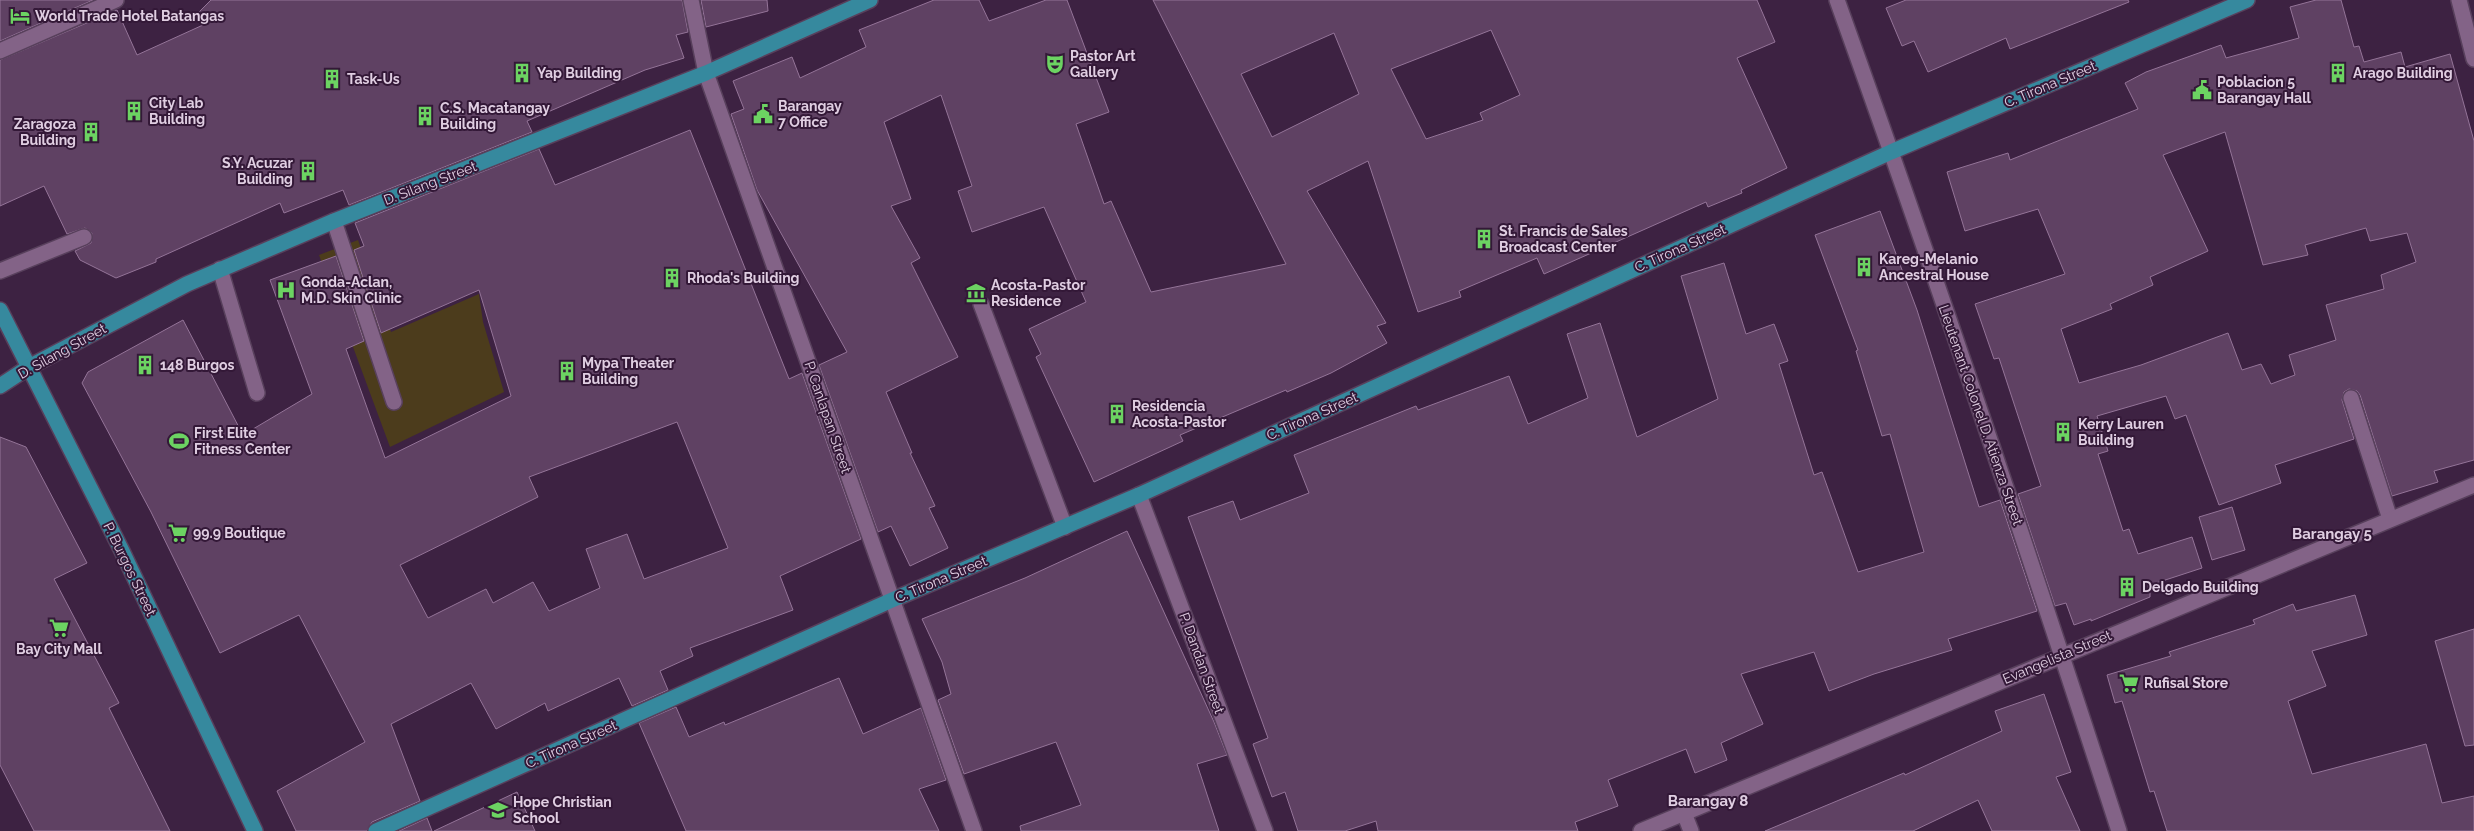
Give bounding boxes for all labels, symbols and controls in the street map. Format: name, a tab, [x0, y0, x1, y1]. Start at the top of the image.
hotel icon: World Trade Hotel Batangas	[9, 5, 31, 27]
place label: World Trade Hotel Batangas	[35, 8, 224, 24]
place label: Pastor Art Gallery	[1070, 48, 1136, 80]
theatre icon: Pastor Art Gallery	[1044, 53, 1066, 75]
street label: C. Tirona Street	[2002, 57, 2099, 111]
building icon: Yap Building	[511, 62, 533, 84]
building icon: Arago Building	[2327, 62, 2349, 84]
place label: Yap Building	[537, 65, 621, 81]
place label: Arago Building	[2353, 65, 2453, 81]
building icon: Task-Us	[321, 68, 343, 90]
place label: Task-Us	[347, 71, 400, 87]
place label: Poblacion 5 Barangay Hall	[2217, 74, 2312, 106]
public building icon: Poblacion 5 Barangay Hall	[2191, 79, 2213, 101]
place label: City Lab Building	[149, 95, 205, 127]
place label: Barangay 7 Office	[778, 98, 842, 130]
building icon: City Lab Building	[123, 100, 145, 122]
place label: C.S. Macatangay Building	[440, 100, 550, 132]
public building icon: Barangay 7 Office	[752, 103, 774, 125]
building icon: C.S. Macatangay Building	[414, 105, 436, 127]
place label: Zaragoza Building	[14, 116, 76, 148]
building icon: Zaragoza Building	[80, 121, 102, 143]
place label: S.Y. Acuzar Building	[222, 155, 294, 187]
street label: D. Silang Street	[381, 158, 479, 208]
building icon: S.Y. Acuzar Building	[297, 160, 319, 182]
street label: C. Tirona Street	[1632, 221, 1728, 275]
place label: St. Francis de Sales Broadcast Center	[1499, 223, 1628, 255]
building icon: St. Francis de Sales Broadcast Center	[1473, 228, 1495, 250]
place label: Kareg-Melanio Ancestral House	[1879, 251, 1990, 283]
building icon: Kareg-Melanio Ancestral House	[1853, 256, 1875, 278]
building icon: Rhoda's Building	[661, 267, 683, 289]
place label: Rhoda's Building	[687, 270, 800, 286]
place label: Gonda-Aclan, M.D. Skin Clinic	[301, 274, 402, 306]
place label: Acosta-Pastor Residence	[991, 277, 1086, 309]
hospital icon: Gonda-Aclan, M.D. Skin Clinic	[275, 279, 297, 301]
museum icon: Acosta-Pastor Residence	[965, 282, 987, 304]
street label: Lieutenant Colonel D. Atienza Street	[1936, 303, 2026, 528]
street label: D. Silang Street	[15, 320, 109, 382]
building icon: 148 Burgos	[134, 354, 156, 376]
place label: Mypa Theater Building	[582, 355, 675, 387]
place label: 148 Burgos	[160, 357, 235, 373]
street label: P. Canlapan Street	[801, 359, 855, 475]
building icon: Mypa Theater Building	[556, 360, 578, 382]
street label: C. Tirona Street	[1264, 389, 1360, 443]
place label: Residencia Acosta-Pastor	[1132, 398, 1227, 430]
building icon: Residencia Acosta-Pastor	[1106, 403, 1128, 425]
place label: Kerry Lauren Building	[2078, 416, 2164, 448]
building icon: Kerry Lauren Building	[2052, 421, 2074, 443]
place label: First Elite Fitness Center	[194, 425, 291, 457]
sports icon: First Elite Fitness Center	[168, 430, 190, 452]
street label: P. Burgos Street	[100, 520, 160, 619]
supermarket icon: 99.9 Boutique	[167, 522, 189, 544]
place label: 99.9 Boutique	[193, 525, 286, 541]
district label: Barangay 5	[2292, 525, 2372, 543]
street label: C. Tirona Street	[893, 552, 990, 606]
building icon: Delgado Building	[2116, 576, 2138, 598]
place label: Delgado Building	[2142, 579, 2259, 595]
street label: P. Dandan Street	[1176, 610, 1228, 716]
supermarket icon: Bay City Mall	[48, 617, 70, 639]
street label: Evangelista Street	[2000, 627, 2114, 687]
place label: Bay City Mall	[16, 641, 103, 657]
supermarket icon: Rufisal Store	[2118, 672, 2140, 694]
place label: Rufisal Store	[2144, 675, 2229, 691]
street label: C. Tirona Street	[523, 717, 619, 771]
district label: Barangay 8	[1668, 792, 1748, 810]
place label: Hope Christian School	[513, 794, 612, 826]
school or university icon: Hope Christian School	[487, 799, 509, 821]

